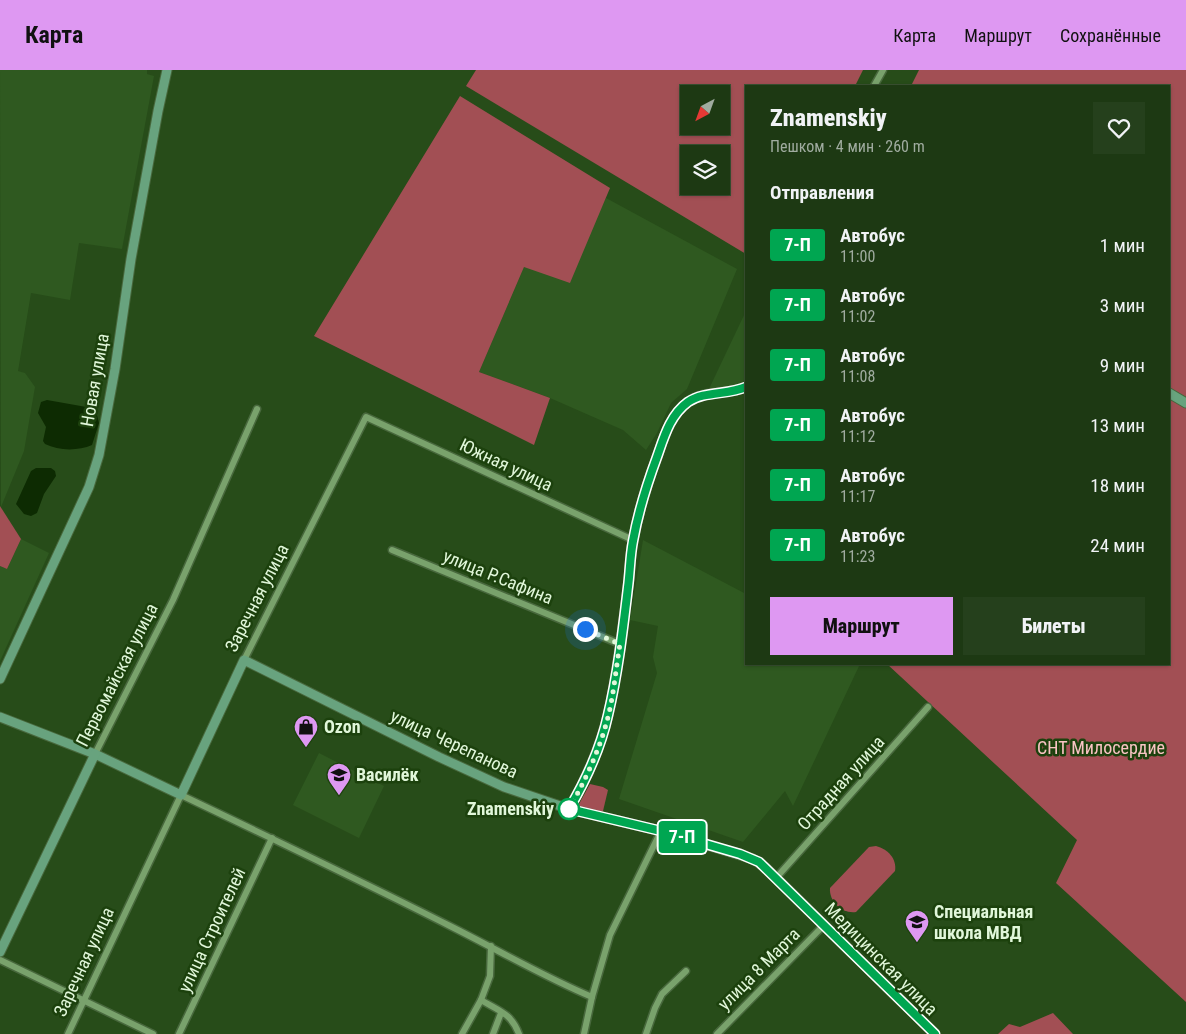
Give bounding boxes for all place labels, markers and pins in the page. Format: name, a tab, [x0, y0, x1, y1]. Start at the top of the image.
shop icon: Ozon	[293, 714, 319, 748]
place label: Ozon	[324, 716, 361, 737]
school or university icon: Василёк	[326, 762, 352, 796]
place label: Василёк	[356, 764, 419, 785]
place label: Znamenskiy	[467, 798, 554, 819]
marker: Znamenskiy	[558, 798, 580, 820]
place label: Специальная школа МВД	[934, 901, 1033, 943]
school or university icon: Специальная школа МВД	[904, 909, 930, 943]

